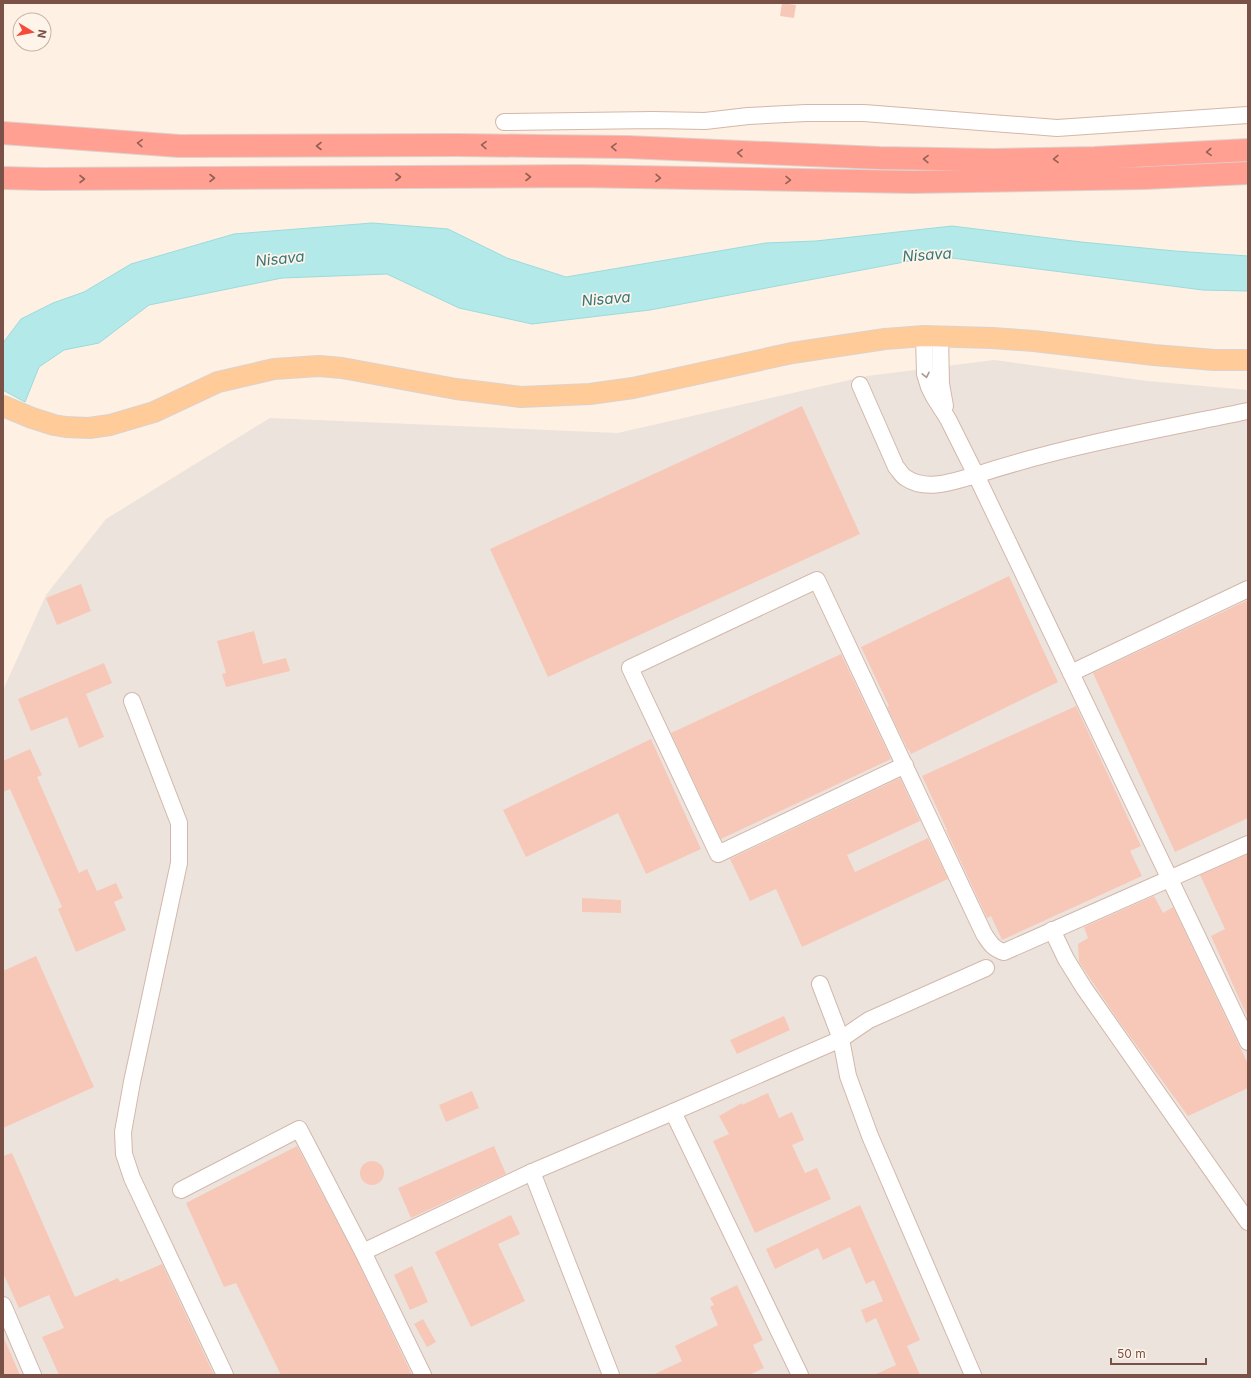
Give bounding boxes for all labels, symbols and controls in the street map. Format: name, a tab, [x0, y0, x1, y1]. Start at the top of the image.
north arrow	[12, 12, 52, 52]
text: N	[34, 28, 49, 39]
one-way arrow	[137, 139, 143, 148]
one-way arrow	[481, 141, 487, 149]
one-way arrow	[316, 142, 322, 150]
one-way arrow	[611, 143, 617, 151]
one-way arrow	[737, 148, 743, 157]
one-way arrow	[1206, 148, 1212, 156]
one-way arrow	[923, 155, 929, 163]
one-way arrow	[1053, 155, 1059, 163]
one-way arrow	[525, 172, 531, 181]
one-way arrow	[395, 173, 401, 181]
one-way arrow	[209, 174, 215, 182]
one-way arrow	[655, 174, 661, 182]
one-way arrow	[79, 175, 85, 183]
one-way arrow	[785, 176, 791, 184]
water label: Nisava	[902, 243, 952, 266]
water label: Nisava	[254, 246, 305, 271]
water label: Nisava	[581, 287, 631, 310]
one-way arrow	[922, 372, 930, 378]
scale bar	[1111, 1340, 1206, 1366]
text: 50 m	[1117, 1346, 1146, 1361]

